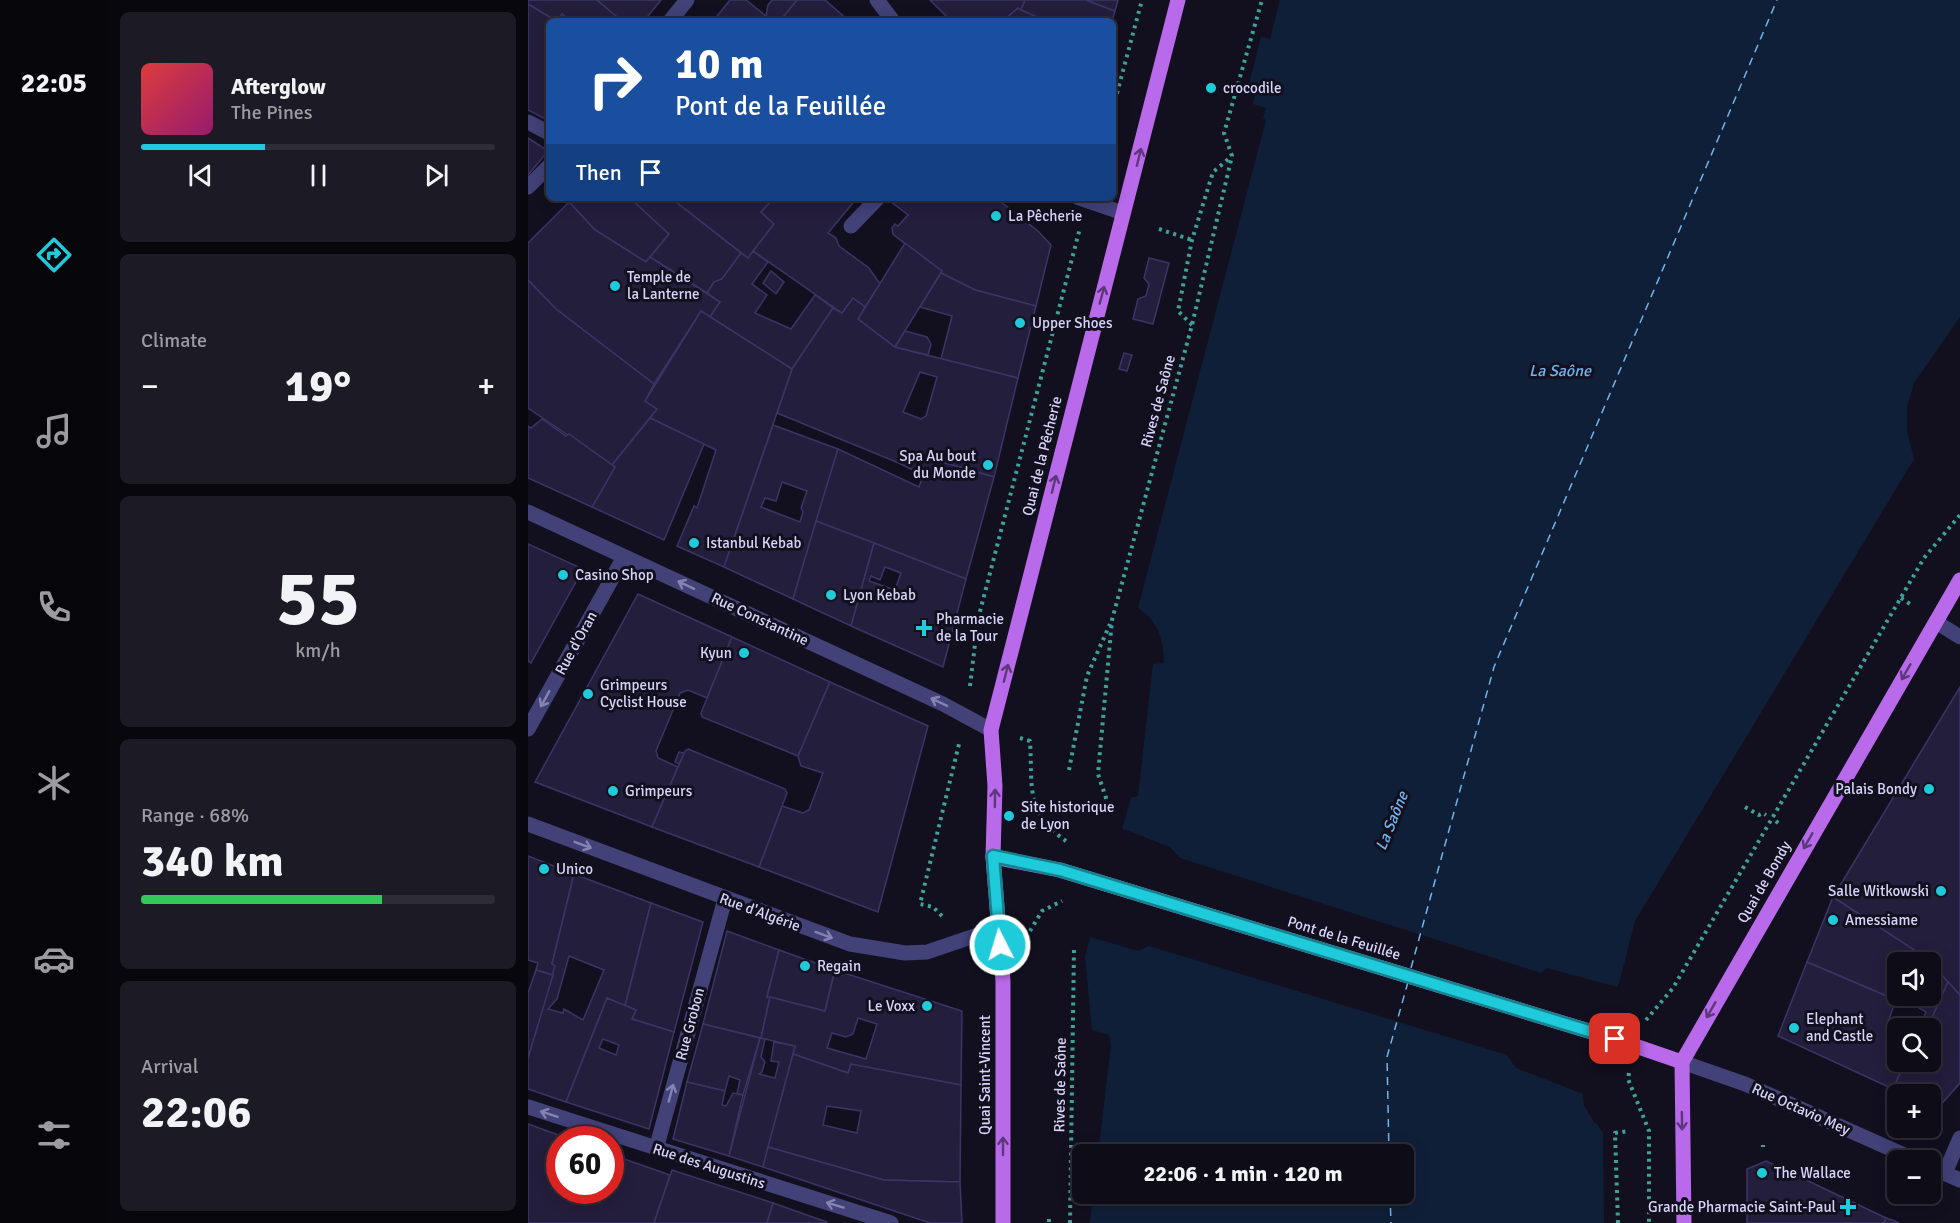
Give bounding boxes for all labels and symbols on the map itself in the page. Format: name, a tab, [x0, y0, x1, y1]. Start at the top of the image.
place label: crocodile	[1223, 79, 1282, 97]
marker: crocodile	[1204, 81, 1218, 95]
one-way arrow	[1133, 148, 1145, 167]
place label: La Pêcherie	[1008, 207, 1082, 225]
marker: La Pêcherie	[989, 209, 1003, 223]
place label: Temple de la Lanterne	[627, 268, 700, 303]
marker: Temple de la Lanterne	[608, 279, 622, 293]
one-way arrow	[1097, 286, 1109, 305]
place label: Upper Shoes	[1032, 314, 1113, 332]
marker: Upper Shoes	[1013, 316, 1027, 330]
street label: Rives de Saône	[1137, 353, 1179, 449]
water label: La Saône	[1529, 361, 1592, 381]
street label: Quai de la Pêcherie	[1018, 394, 1066, 518]
place label: Spa Au bout du Monde	[899, 447, 976, 482]
marker: Spa Au bout du Monde	[981, 458, 995, 472]
one-way arrow	[1048, 475, 1060, 494]
place label: Istanbul Kebab	[706, 534, 802, 552]
marker: Istanbul Kebab	[687, 536, 701, 550]
place label: Casino Shop	[575, 566, 654, 584]
marker: Casino Shop	[556, 568, 570, 582]
one-way arrow	[678, 579, 696, 591]
place label: Lyon Kebab	[843, 586, 916, 604]
marker: Lyon Kebab	[824, 588, 838, 602]
street label: Rue Constantine	[708, 589, 812, 649]
street label: Rue d'Oran	[551, 608, 601, 678]
place label: Pharmacie de la Tour	[936, 610, 1004, 645]
marker: Pharmacie de la Tour	[917, 621, 931, 635]
place label: Kyun	[700, 644, 732, 662]
marker: Kyun	[737, 646, 751, 660]
one-way arrow	[1900, 663, 1912, 680]
one-way arrow	[1000, 664, 1012, 683]
place label: Grimpeurs Cyclist House	[600, 676, 687, 711]
marker: Grimpeurs Cyclist House	[581, 687, 595, 701]
one-way arrow	[538, 691, 550, 708]
one-way arrow	[931, 696, 949, 708]
place label: Palais Bondy	[1835, 780, 1917, 798]
place label: Grimpeurs	[625, 782, 693, 800]
marker: Palais Bondy	[1922, 782, 1936, 796]
marker: Grimpeurs	[606, 784, 620, 798]
water label: La Saône	[1371, 788, 1413, 853]
one-way arrow	[989, 789, 1000, 809]
place label: Site historique de Lyon	[1021, 798, 1114, 833]
marker: Site historique de Lyon	[1002, 809, 1016, 823]
one-way arrow	[1802, 832, 1814, 849]
street label: Quai de Bondy	[1733, 838, 1795, 926]
one-way arrow	[573, 840, 592, 851]
place label: Unico	[556, 860, 593, 878]
marker: Unico	[537, 862, 551, 876]
place label: Salle Witkowski	[1828, 882, 1929, 900]
marker: Salle Witkowski	[1934, 884, 1948, 898]
street label: Rue d'Algérie	[717, 889, 803, 935]
place label: Amessiame	[1845, 911, 1918, 929]
street label: Pont de la Feuillée	[1285, 912, 1403, 964]
position arrow	[968, 913, 1032, 977]
marker: Amessiame	[1826, 913, 1840, 927]
one-way arrow	[815, 931, 833, 942]
place label: Regain	[817, 957, 861, 975]
marker: Regain	[798, 959, 812, 973]
street label: Rue Grobon	[672, 986, 708, 1062]
place label: Le Voxx	[868, 997, 915, 1015]
marker: Le Voxx	[920, 999, 934, 1013]
one-way arrow	[1705, 1001, 1717, 1018]
place label: Elephant and Castle	[1806, 1010, 1873, 1045]
pin	[1589, 1013, 1640, 1064]
street label: Quai Saint-Vincent	[976, 1015, 994, 1135]
marker: Elephant and Castle	[1787, 1021, 1801, 1035]
street label: Rives de Saône	[1050, 1037, 1070, 1133]
street label: Rue Octavio Mey	[1749, 1079, 1853, 1139]
one-way arrow	[666, 1084, 678, 1103]
one-way arrow	[540, 1108, 559, 1119]
one-way arrow	[1677, 1110, 1688, 1130]
speed limit sign: 60	[546, 1126, 624, 1204]
one-way arrow	[997, 1137, 1009, 1157]
street label: Rue des Augustins	[651, 1139, 768, 1193]
place label: The Wallace	[1774, 1164, 1851, 1182]
marker: The Wallace	[1755, 1166, 1769, 1180]
place label: Grande Pharmacie Saint-Paul	[1648, 1198, 1836, 1216]
one-way arrow	[826, 1199, 845, 1210]
marker: Grande Pharmacie Saint-Paul	[1841, 1200, 1855, 1214]

